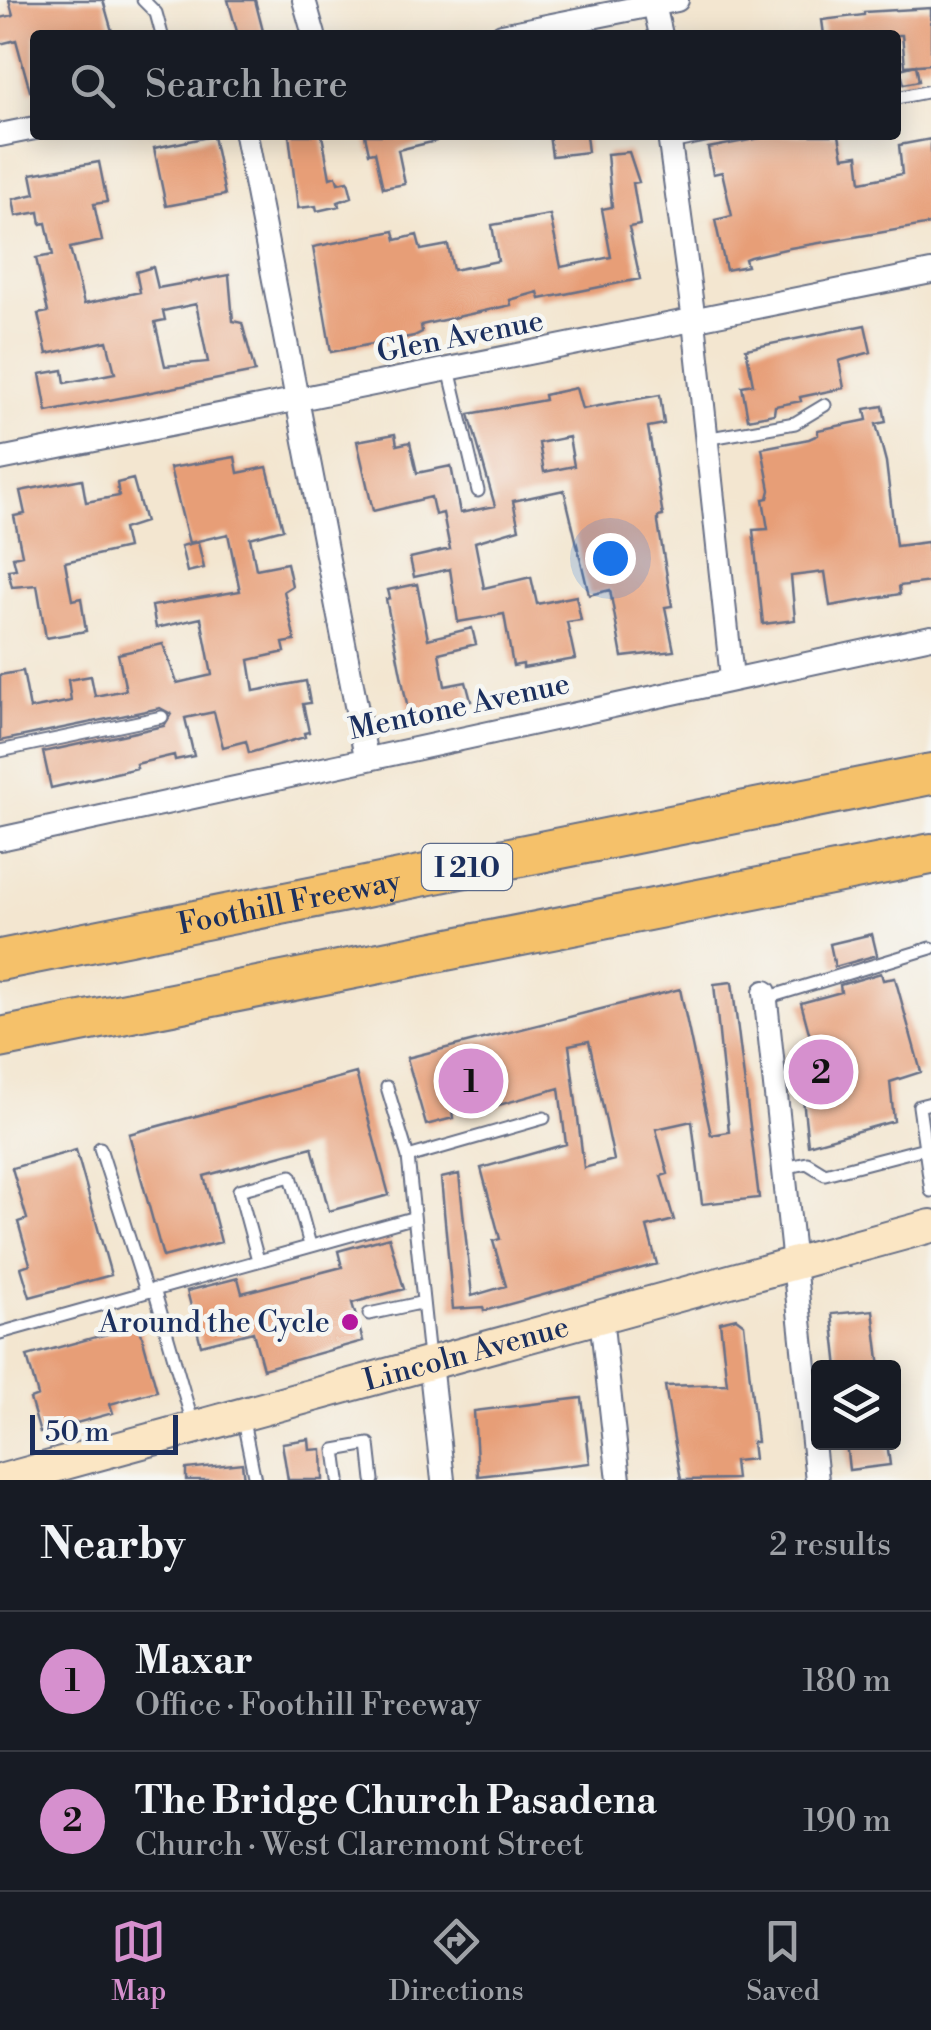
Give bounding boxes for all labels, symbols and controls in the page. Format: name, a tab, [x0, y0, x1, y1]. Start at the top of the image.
search box	[30, 30, 901, 140]
icon: search	[65, 58, 120, 113]
text: Search here	[145, 62, 348, 109]
street label: Glen Avenue	[374, 302, 547, 372]
your location	[585, 533, 636, 584]
street label: Mentone Avenue	[345, 665, 573, 749]
road number: I 210	[422, 844, 512, 890]
street label: Foothill Freeway	[175, 862, 405, 944]
pin: 2	[788, 1034, 854, 1110]
pin: 1	[438, 1044, 504, 1118]
place label: Around the Cycle	[98, 1304, 330, 1342]
street label: Lincoln Avenue	[359, 1308, 573, 1401]
marker: Around the Cycle	[339, 1311, 361, 1333]
map controls	[811, 1360, 901, 1450]
button: layers	[811, 1360, 901, 1450]
scale bar	[30, 1410, 178, 1454]
text: 50 m	[45, 1415, 109, 1450]
text: Nearby	[40, 1519, 185, 1572]
text: 2 results	[769, 1525, 891, 1565]
text: Maxar	[135, 1638, 253, 1685]
text: 1	[65, 1661, 80, 1701]
text: 180 m	[802, 1661, 891, 1701]
text: Office · Foothill Freeway	[135, 1685, 481, 1725]
text: The Bridge Church Pasadena	[135, 1778, 657, 1825]
text: 2	[62, 1801, 83, 1841]
text: 190 m	[803, 1801, 891, 1841]
text: Church · West Claremont Street	[135, 1825, 584, 1865]
tab: Map	[111, 1914, 166, 2009]
tab: Directions	[389, 1914, 524, 2009]
tab: Saved	[746, 1914, 820, 2009]

